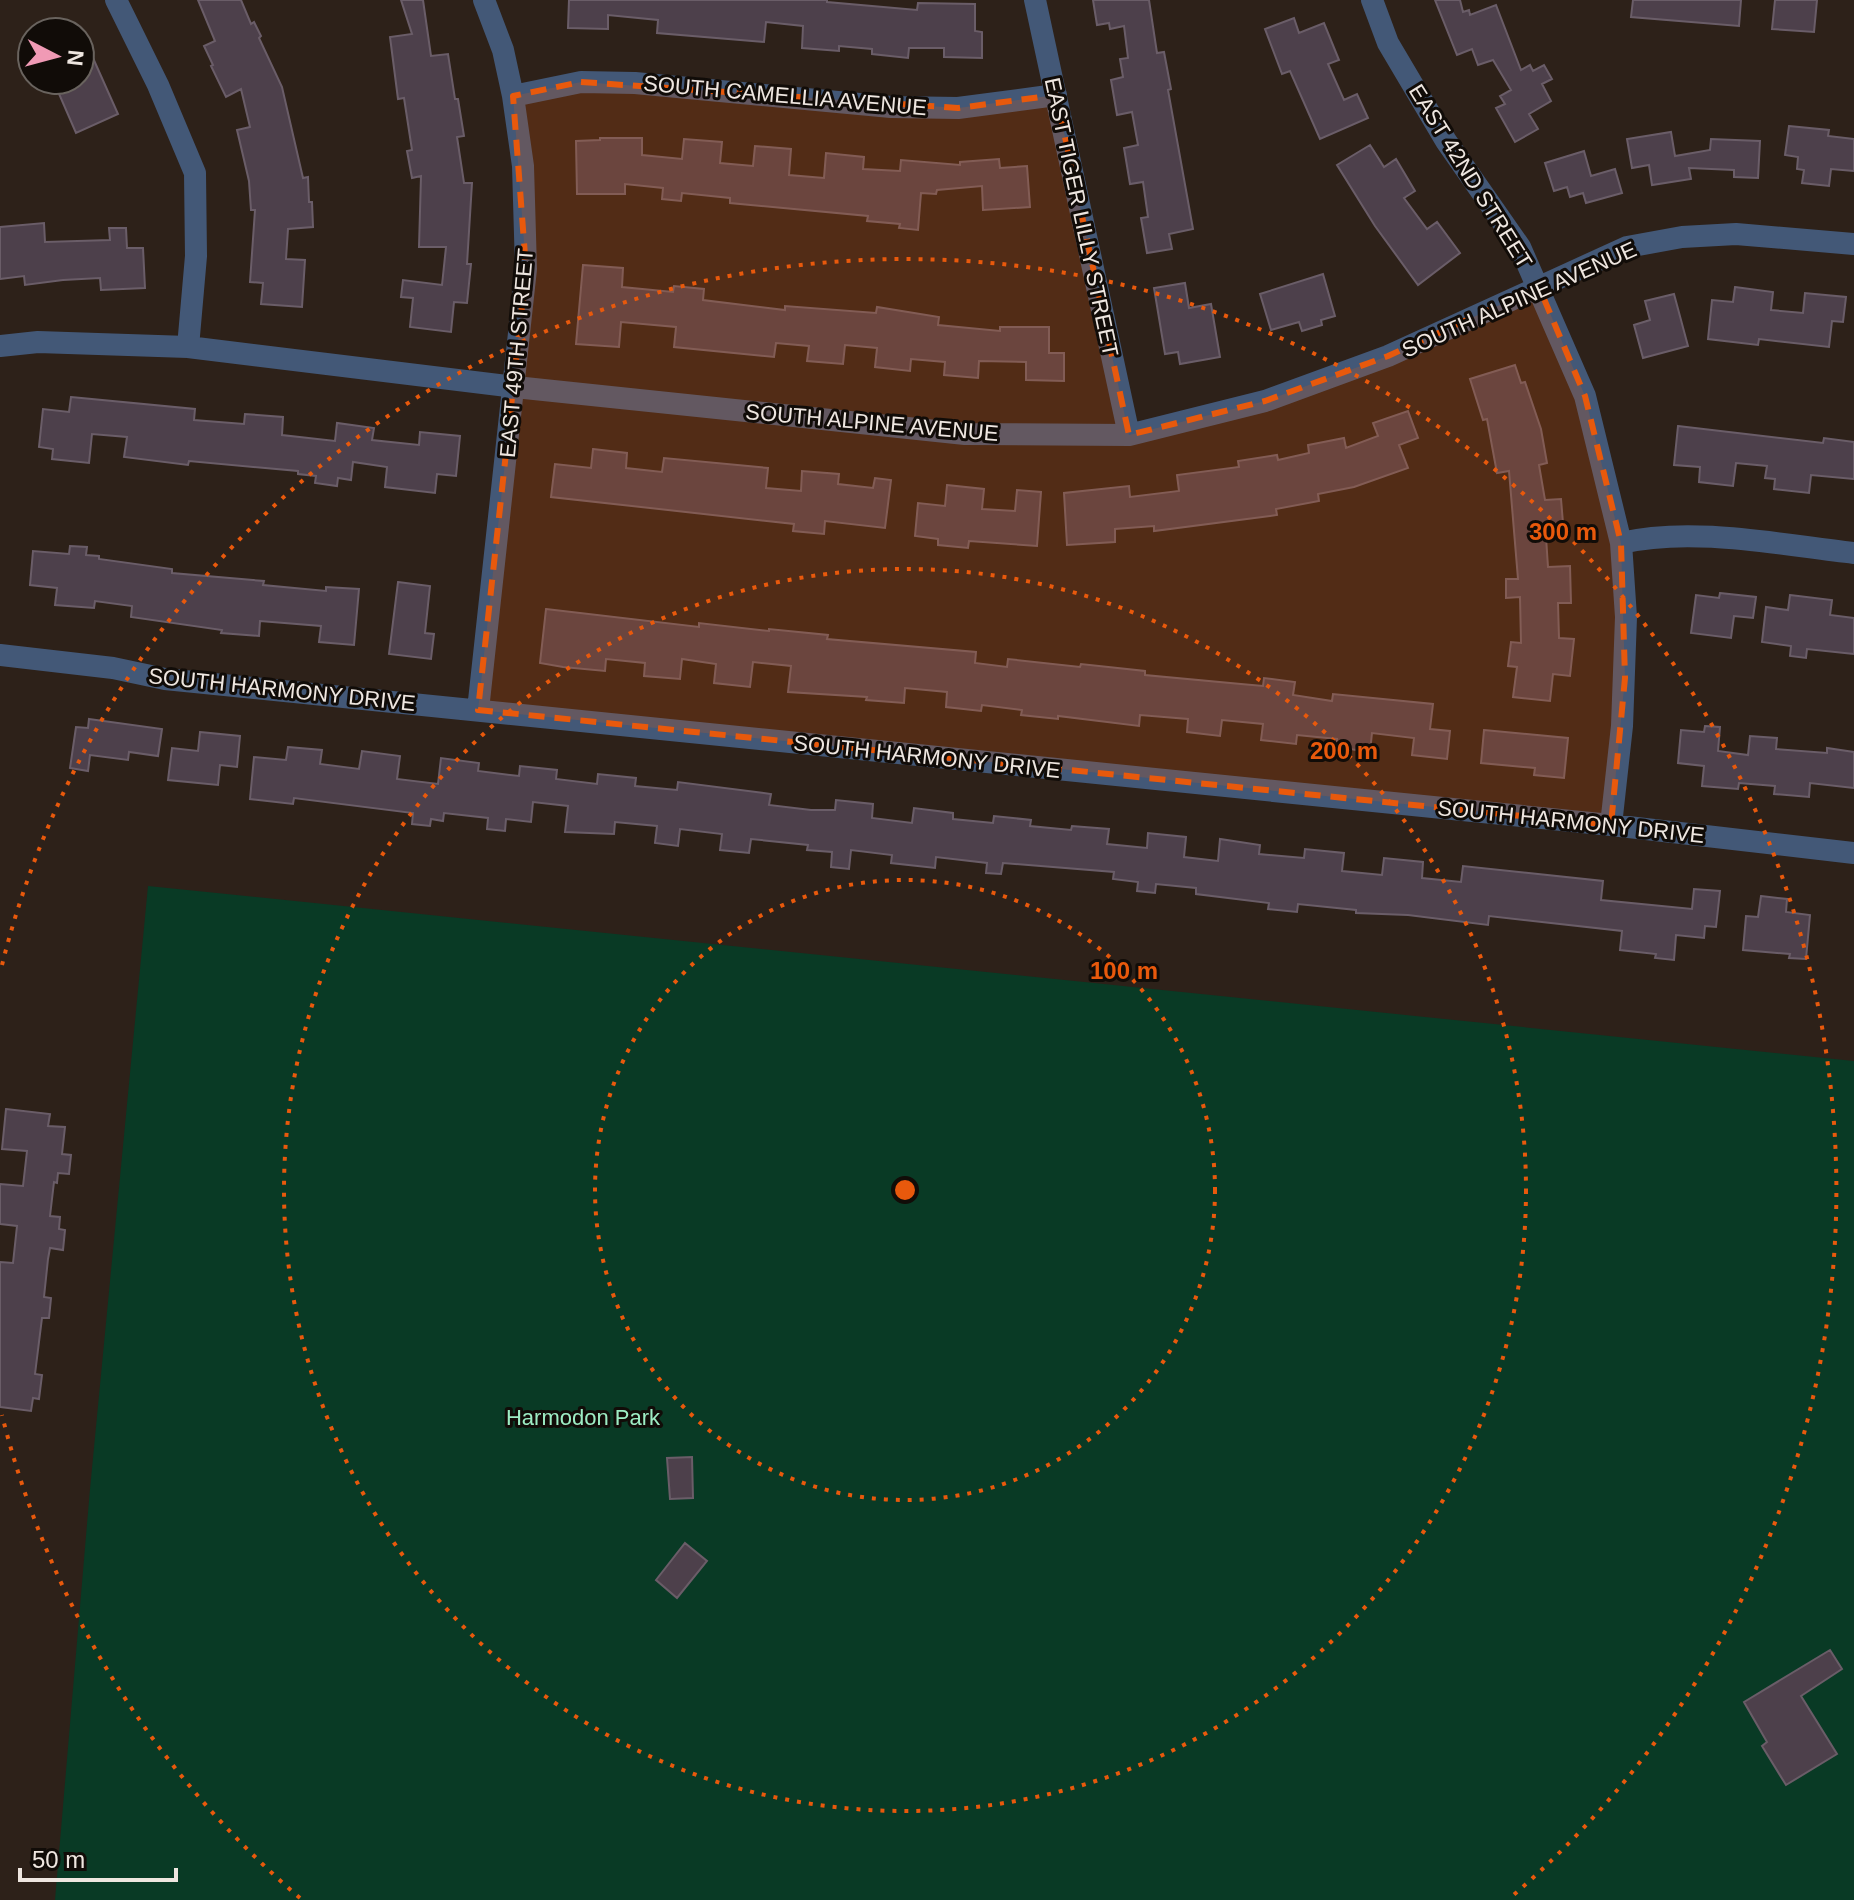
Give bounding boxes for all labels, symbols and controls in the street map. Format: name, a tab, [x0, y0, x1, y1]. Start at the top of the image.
north arrow	[16, 16, 96, 96]
text: N	[62, 49, 89, 67]
street label: SOUTH CAMELLIA AVENUE	[642, 71, 928, 120]
street label: EAST TIGER LILLY STREET	[1040, 75, 1123, 359]
street label: EAST 42ND STREET	[1404, 80, 1537, 273]
street label: SOUTH ALPINE AVENUE	[1398, 236, 1640, 363]
street label: EAST 49TH STREET	[495, 247, 538, 459]
street label: SOUTH ALPINE AVENUE	[744, 399, 1000, 446]
text: 300 m	[1529, 518, 1597, 545]
street label: SOUTH HARMONY DRIVE	[147, 663, 417, 716]
street label: SOUTH HARMONY DRIVE	[792, 730, 1062, 783]
text: 200 m	[1310, 737, 1378, 764]
street label: SOUTH HARMONY DRIVE	[1436, 795, 1706, 848]
text: 100 m	[1090, 957, 1158, 984]
centre of rings	[891, 1176, 919, 1204]
park label: Harmodon Park	[506, 1405, 661, 1430]
scale bar	[20, 1832, 176, 1882]
text: 50 m	[32, 1846, 85, 1873]

